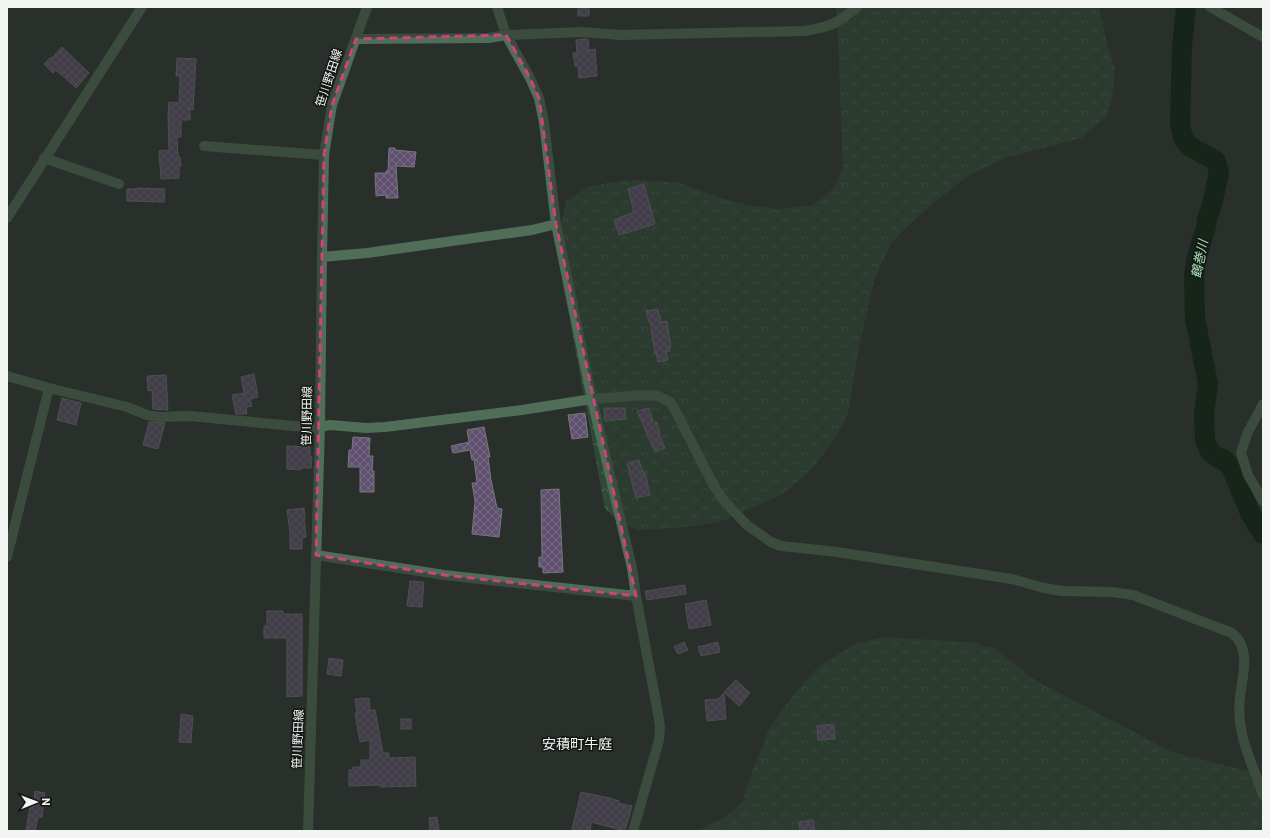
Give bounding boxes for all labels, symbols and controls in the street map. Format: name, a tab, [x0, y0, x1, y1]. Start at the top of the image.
street label: 笹川野田線	[313, 47, 345, 109]
water label: 鶴巻川	[1188, 237, 1211, 280]
street label: 笹川野田線	[299, 386, 315, 446]
street label: 笹川野田線	[290, 709, 306, 769]
district label: 安積町牛庭	[542, 736, 612, 752]
north arrow	[16, 782, 56, 822]
text: N	[39, 798, 52, 806]

